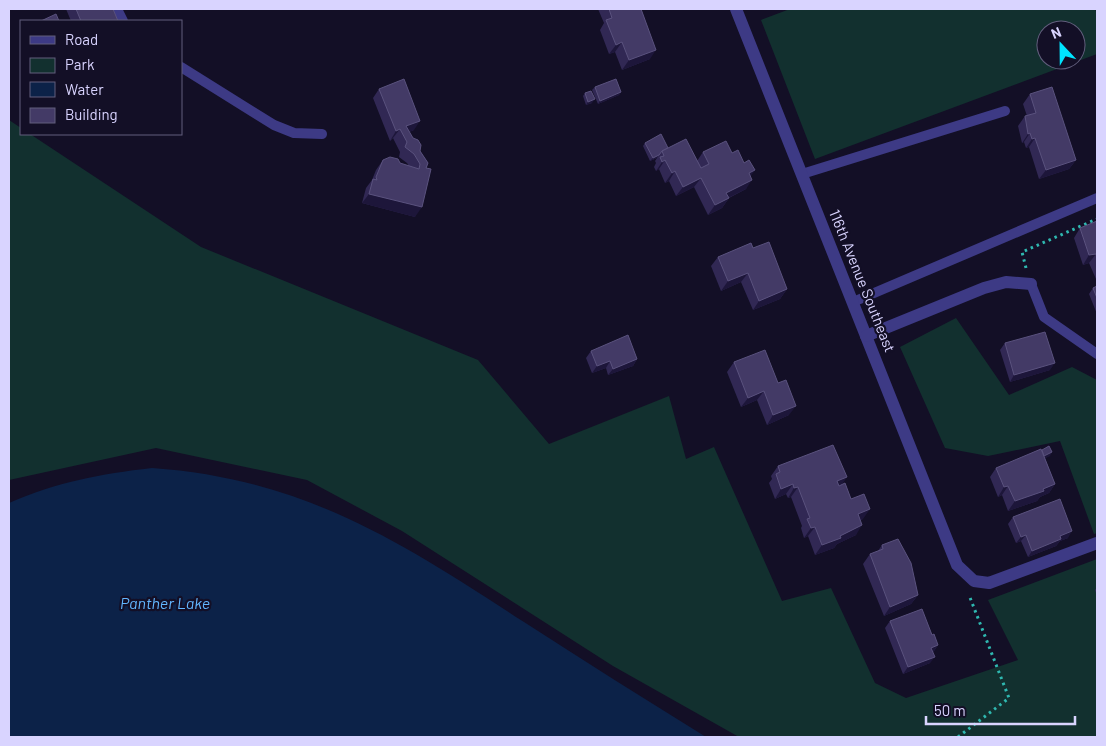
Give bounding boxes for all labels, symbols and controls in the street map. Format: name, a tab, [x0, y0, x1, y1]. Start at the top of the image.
legend	[20, 20, 182, 135]
north arrow	[1036, 20, 1086, 70]
text: N	[1048, 23, 1063, 42]
text: Road	[65, 30, 98, 48]
text: Park	[65, 55, 95, 73]
text: Water	[65, 80, 104, 98]
text: Building	[65, 105, 118, 123]
street label: 116th Avenue Southeast	[826, 207, 900, 355]
water label: Panther Lake	[120, 593, 210, 612]
scale bar	[926, 694, 1075, 726]
text: 50 m	[934, 701, 966, 719]

